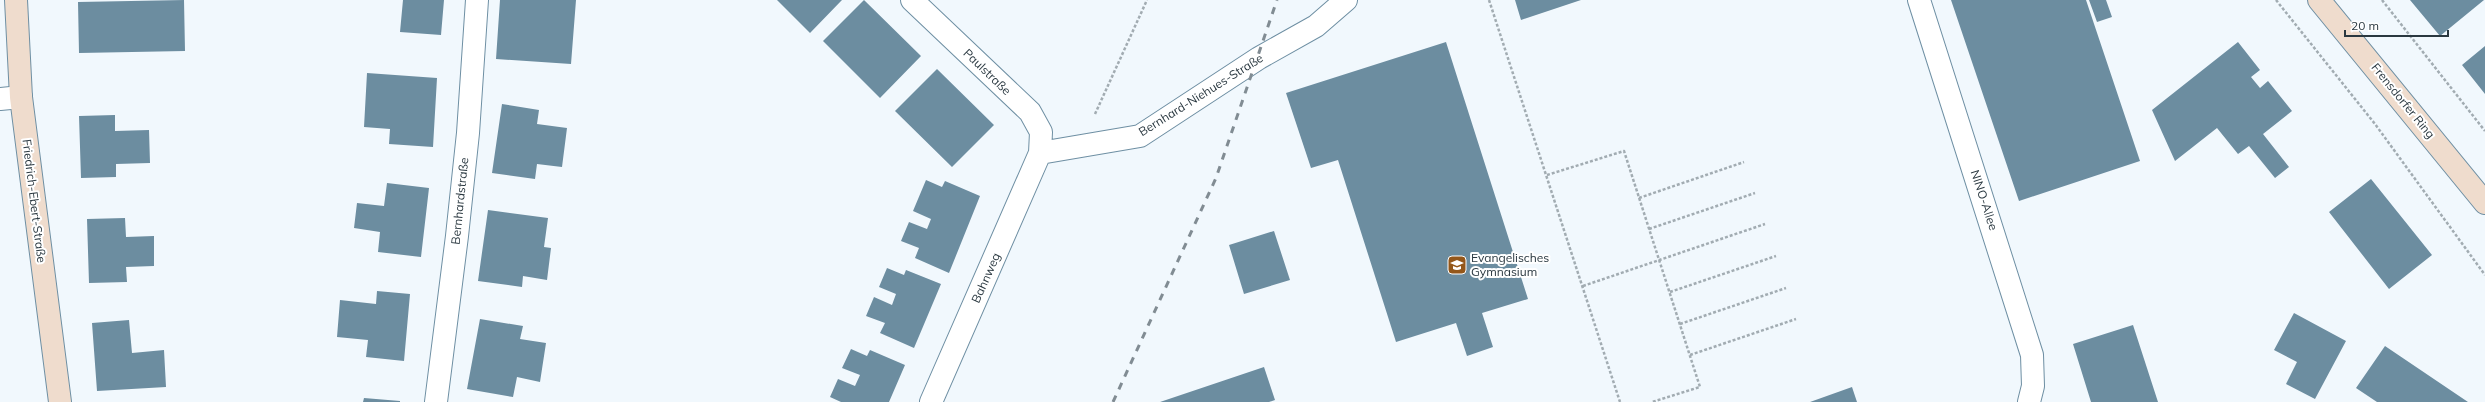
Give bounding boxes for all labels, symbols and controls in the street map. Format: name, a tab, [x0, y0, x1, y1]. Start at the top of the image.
scale bar	[2345, 12, 2448, 38]
text: 20 m	[2351, 18, 2379, 33]
street label: Paulstraße	[960, 45, 1014, 98]
street label: Bernhard-Niehues-Straße	[1136, 50, 1266, 139]
street label: Frensdorfer Ring	[2368, 60, 2438, 141]
street label: Friedrich-Ebert-Straße	[19, 138, 50, 264]
street label: Bernhardstraße	[447, 157, 472, 245]
street label: NINO-Allee	[1968, 168, 2001, 232]
street label: Bahnweg	[968, 250, 1003, 305]
place label: Evangelisches Gymnasium	[1471, 250, 1549, 279]
school or university icon: Evangelisches Gymnasium	[1446, 254, 1468, 276]

